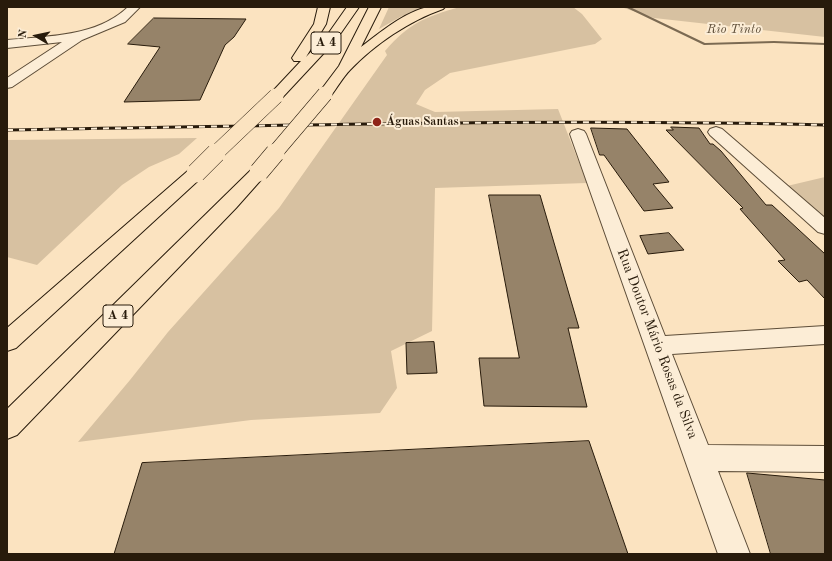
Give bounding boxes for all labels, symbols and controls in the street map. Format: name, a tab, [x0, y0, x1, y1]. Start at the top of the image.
north arrow	[16, 16, 56, 56]
water label: Rio Tinto	[707, 22, 761, 38]
text: N	[18, 29, 30, 39]
road number: A 4	[311, 32, 341, 54]
place label: Águas Santas	[386, 115, 459, 129]
marker: Águas Santas	[371, 116, 383, 128]
street label: Rua Doutor Mário Rosas da Silva	[613, 246, 701, 442]
road number: A 4	[103, 305, 133, 327]

